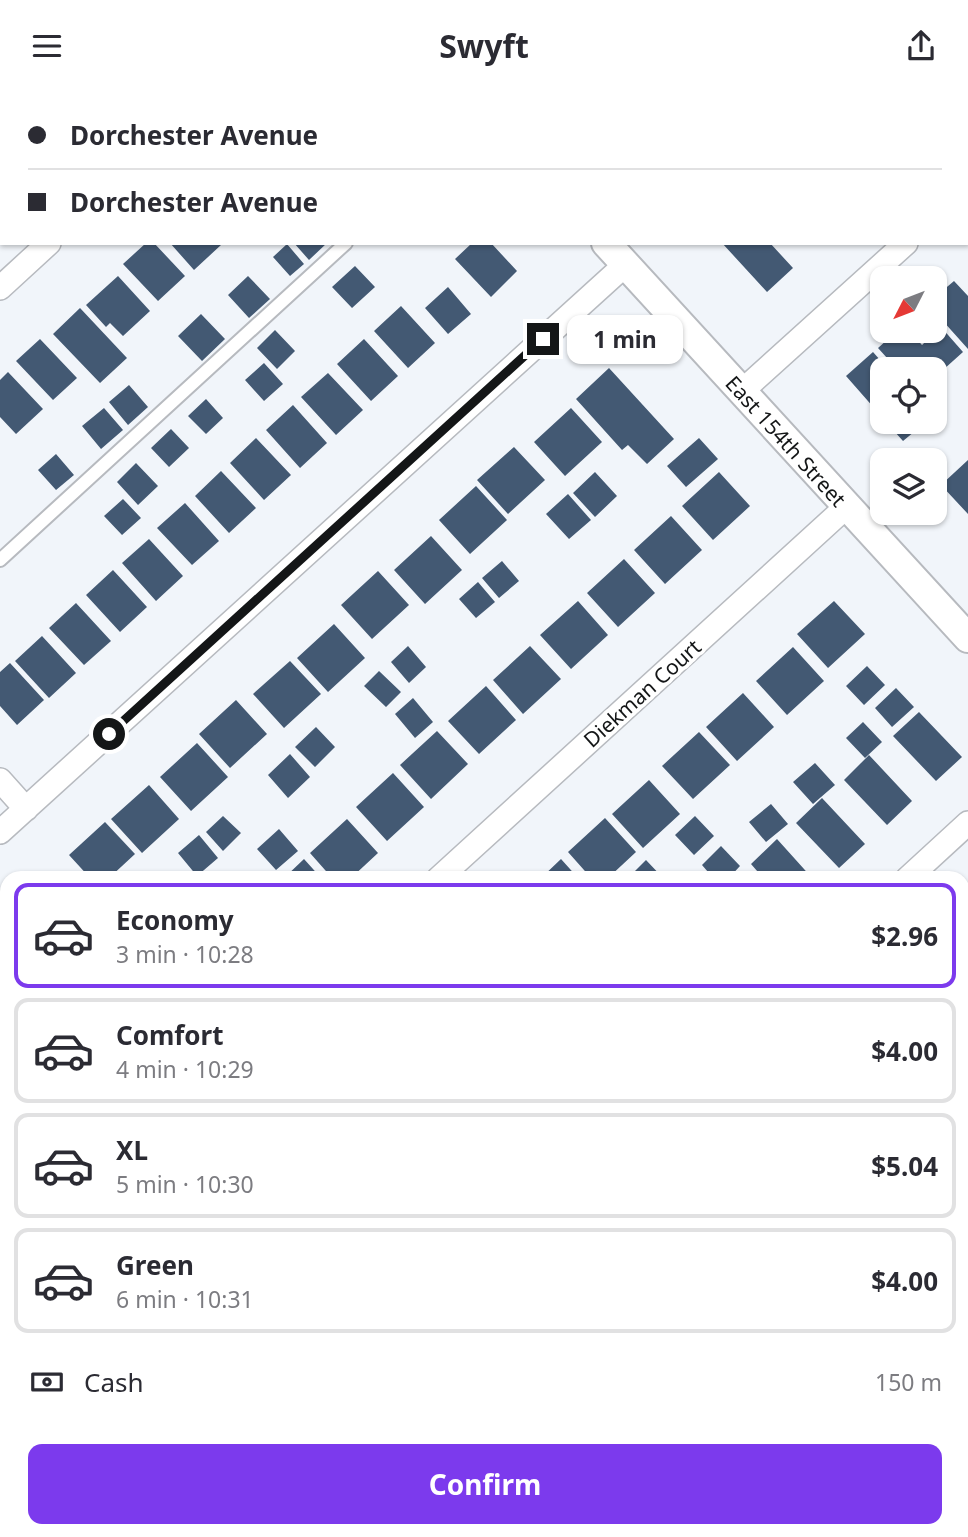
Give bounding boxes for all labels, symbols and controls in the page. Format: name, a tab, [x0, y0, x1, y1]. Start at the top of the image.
text: Swyft	[439, 24, 529, 67]
icon: menu	[28, 27, 66, 65]
icon: share	[902, 27, 940, 65]
text: Dorchester Avenue	[70, 117, 318, 153]
text: Dorchester Avenue	[70, 184, 318, 220]
north arrow	[870, 266, 947, 343]
map controls	[870, 266, 947, 525]
callout: 1 min	[568, 315, 683, 363]
route end	[527, 323, 559, 355]
text: 1 min	[593, 323, 657, 355]
button: locate	[870, 357, 947, 434]
street label: East 154th Street	[720, 369, 853, 513]
button: layers	[870, 448, 947, 525]
street label: Diekman Court	[577, 633, 707, 753]
route start	[93, 718, 125, 750]
text: Economy	[116, 902, 234, 938]
icon: car	[32, 904, 95, 967]
text: $2.96	[871, 918, 938, 954]
text: 3 min · 10:28	[116, 938, 254, 970]
text: Comfort	[116, 1017, 224, 1053]
icon: car	[32, 1019, 95, 1082]
text: $4.00	[871, 1033, 938, 1069]
text: 4 min · 10:29	[116, 1053, 254, 1085]
text: XL	[116, 1132, 148, 1168]
icon: car	[32, 1134, 95, 1197]
text: $5.04	[871, 1148, 938, 1184]
text: 5 min · 10:30	[116, 1168, 254, 1200]
text: Green	[116, 1247, 194, 1283]
icon: car	[32, 1249, 95, 1312]
text: $4.00	[871, 1263, 938, 1299]
text: 6 min · 10:31	[116, 1283, 254, 1315]
icon: cash	[28, 1363, 66, 1401]
text: Cash	[84, 1364, 144, 1400]
text: 150 m	[875, 1366, 942, 1398]
button: Confirm	[28, 1444, 942, 1524]

